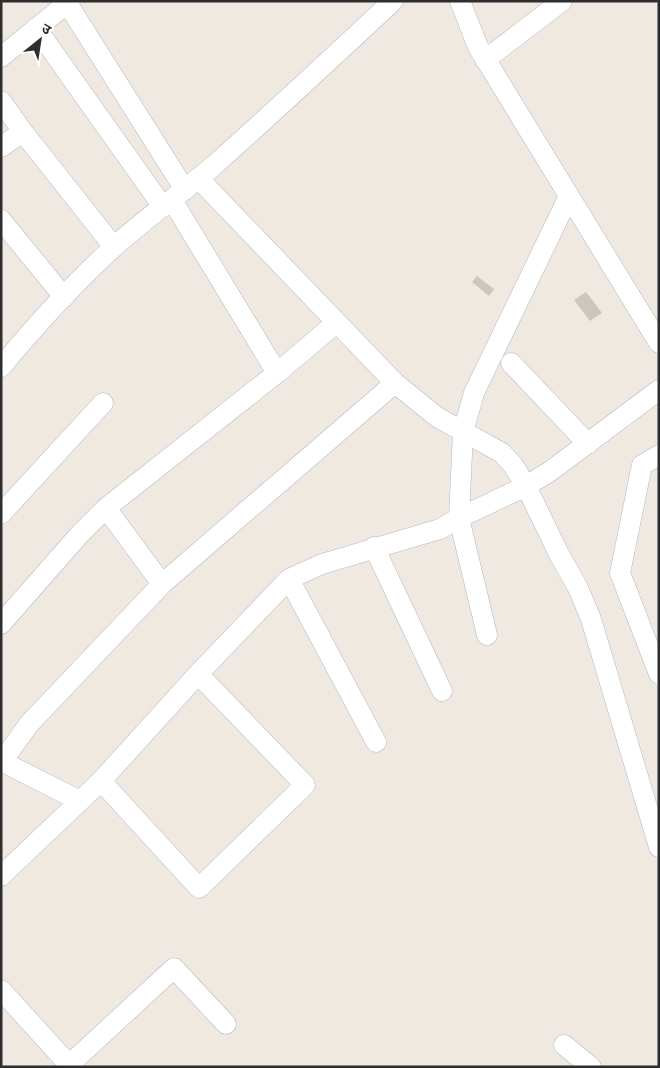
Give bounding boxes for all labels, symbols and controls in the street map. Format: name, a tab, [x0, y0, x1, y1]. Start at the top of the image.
north arrow	[15, 15, 65, 65]
text: उ	[38, 19, 55, 39]

